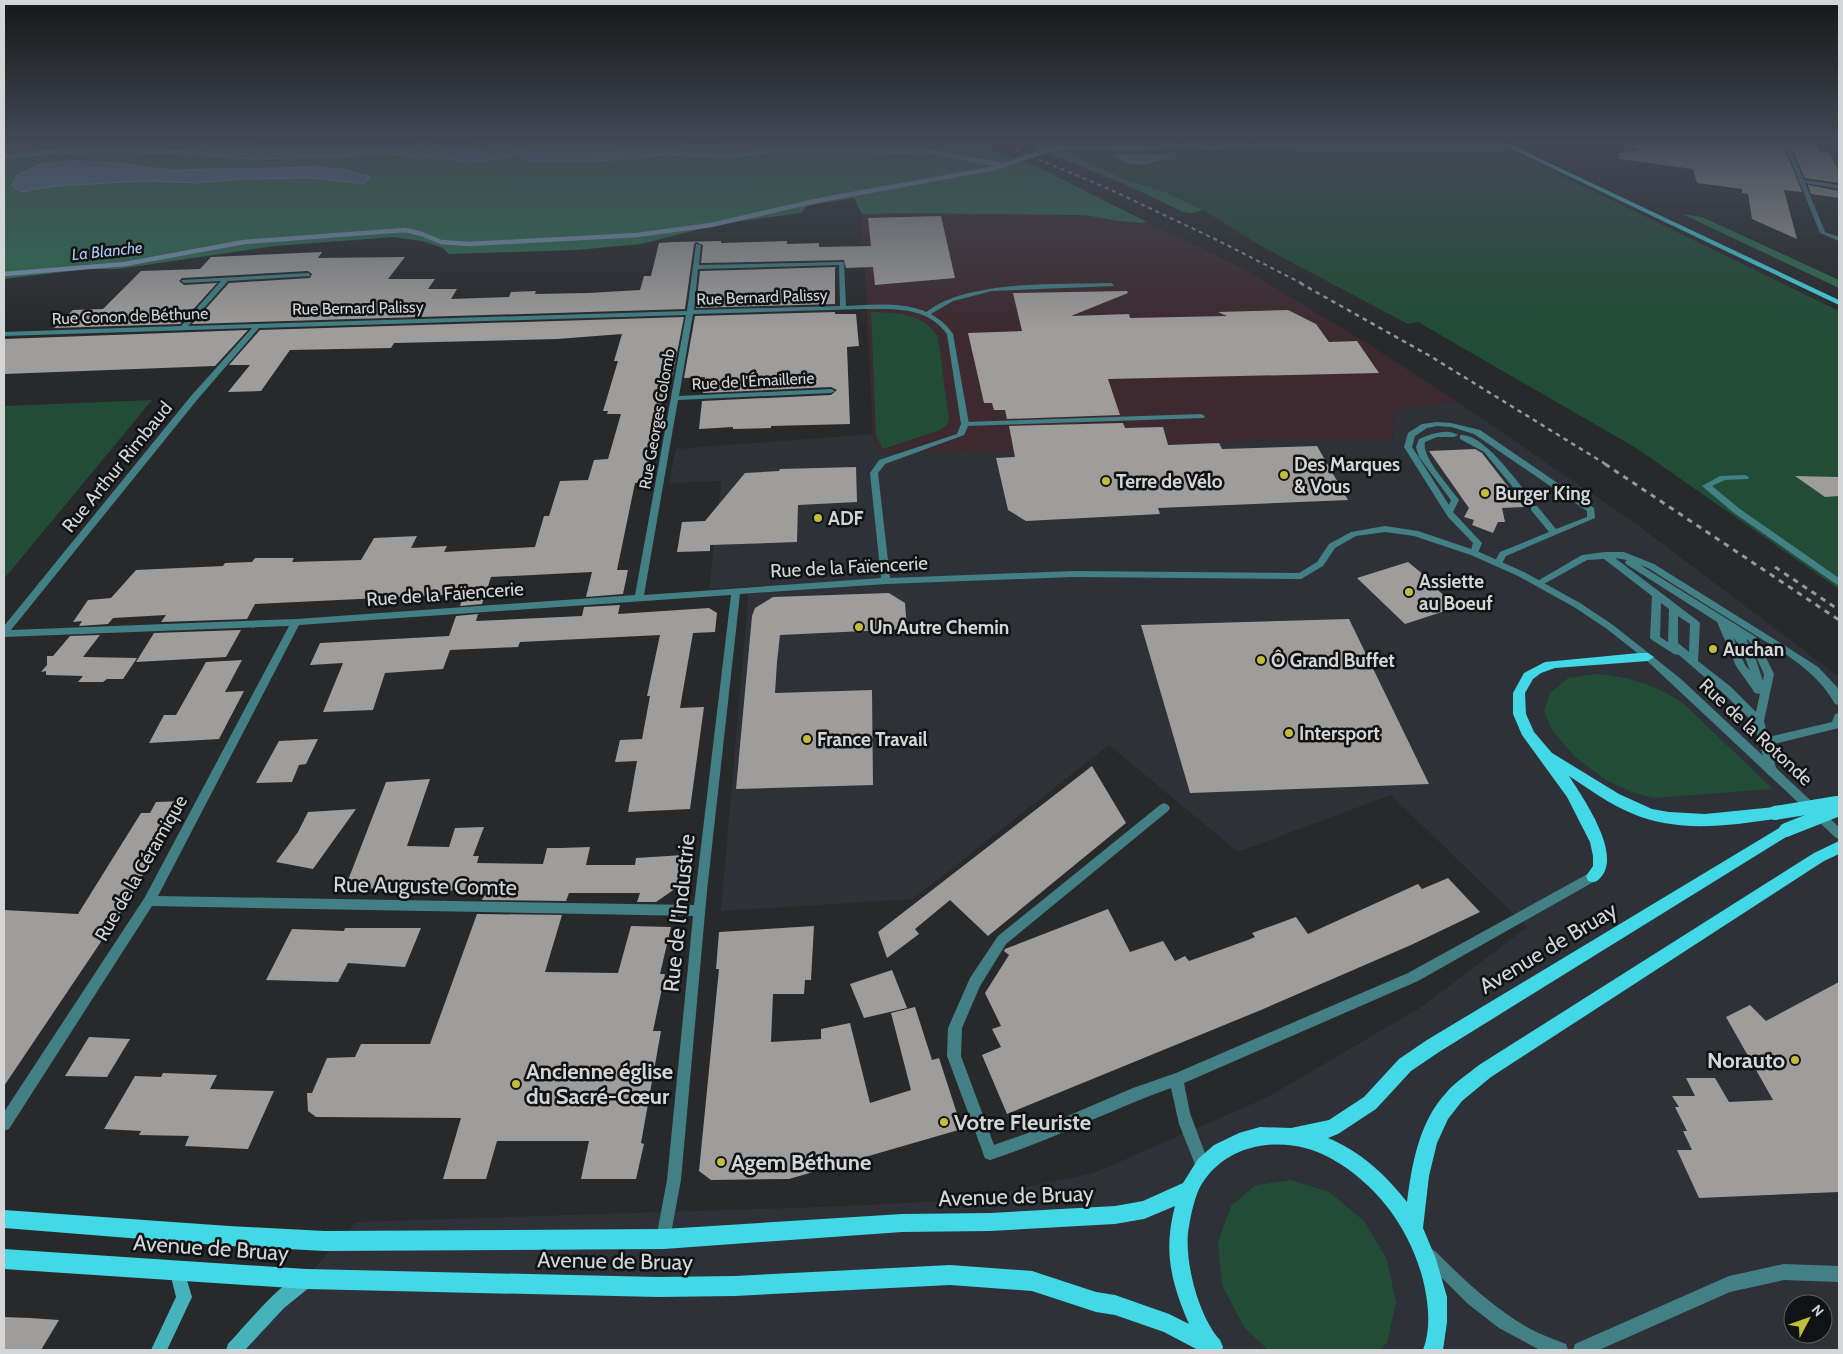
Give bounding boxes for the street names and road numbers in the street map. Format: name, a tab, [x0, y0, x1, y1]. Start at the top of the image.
street label: Rue Bernard Palissy	[696, 285, 828, 309]
street label: Rue Bernard Palissy	[292, 297, 424, 319]
street label: Rue Conon de Béthune	[52, 304, 208, 328]
street label: Rue Georges Colomb	[635, 347, 679, 491]
street label: Rue de l'Émaillerie	[691, 368, 815, 394]
street label: Rue Arthur Rimbaud	[57, 397, 177, 537]
street label: Rue de la Faïencerie	[770, 551, 929, 583]
street label: Rue de la Faïencerie	[365, 577, 525, 611]
street label: Rue de la Rotonde	[1695, 674, 1818, 791]
street label: Rue de la Céramique	[90, 791, 192, 945]
street label: Rue de l'Industrie	[657, 833, 701, 993]
street label: Rue Auguste Comte	[333, 871, 517, 901]
street label: Avenue de Bruay	[1474, 896, 1622, 1000]
street label: Avenue de Bruay	[938, 1180, 1094, 1212]
street label: Avenue de Bruay	[132, 1229, 290, 1267]
street label: Avenue de Bruay	[537, 1246, 693, 1276]

